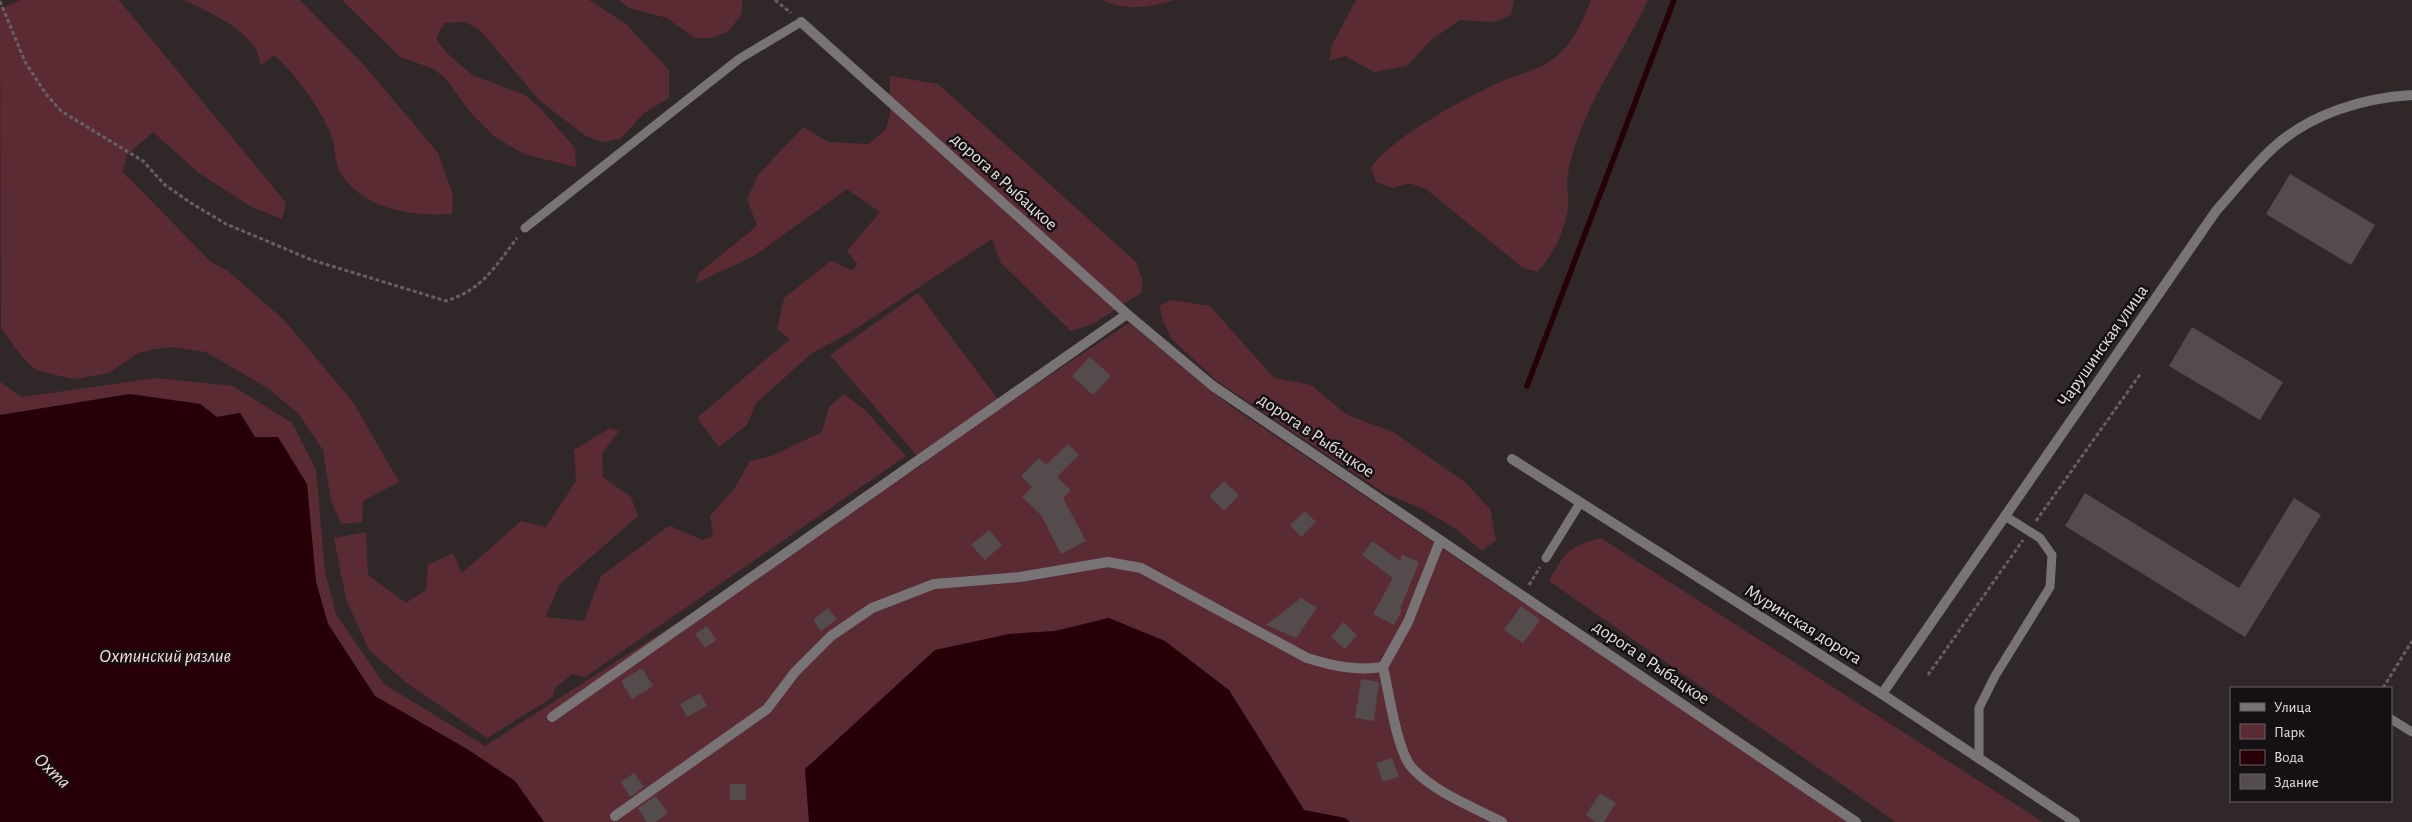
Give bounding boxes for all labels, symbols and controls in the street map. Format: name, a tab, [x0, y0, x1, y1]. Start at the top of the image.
street label: дорога в Рыбацкое	[947, 129, 1061, 234]
street label: Чарушинская улица	[2054, 282, 2152, 410]
street label: дорога в Рыбацкое	[1255, 390, 1378, 481]
street label: Муринская дорога	[1741, 582, 1865, 668]
street label: дорога в Рыбацкое	[1590, 617, 1713, 708]
water label: Охтинский разлив	[99, 647, 231, 666]
legend	[2230, 687, 2392, 802]
text: Улица	[2274, 700, 2311, 715]
text: Парк	[2274, 725, 2305, 740]
water label: Охта	[30, 750, 74, 792]
text: Вода	[2274, 750, 2304, 765]
text: Здание	[2274, 775, 2319, 790]

